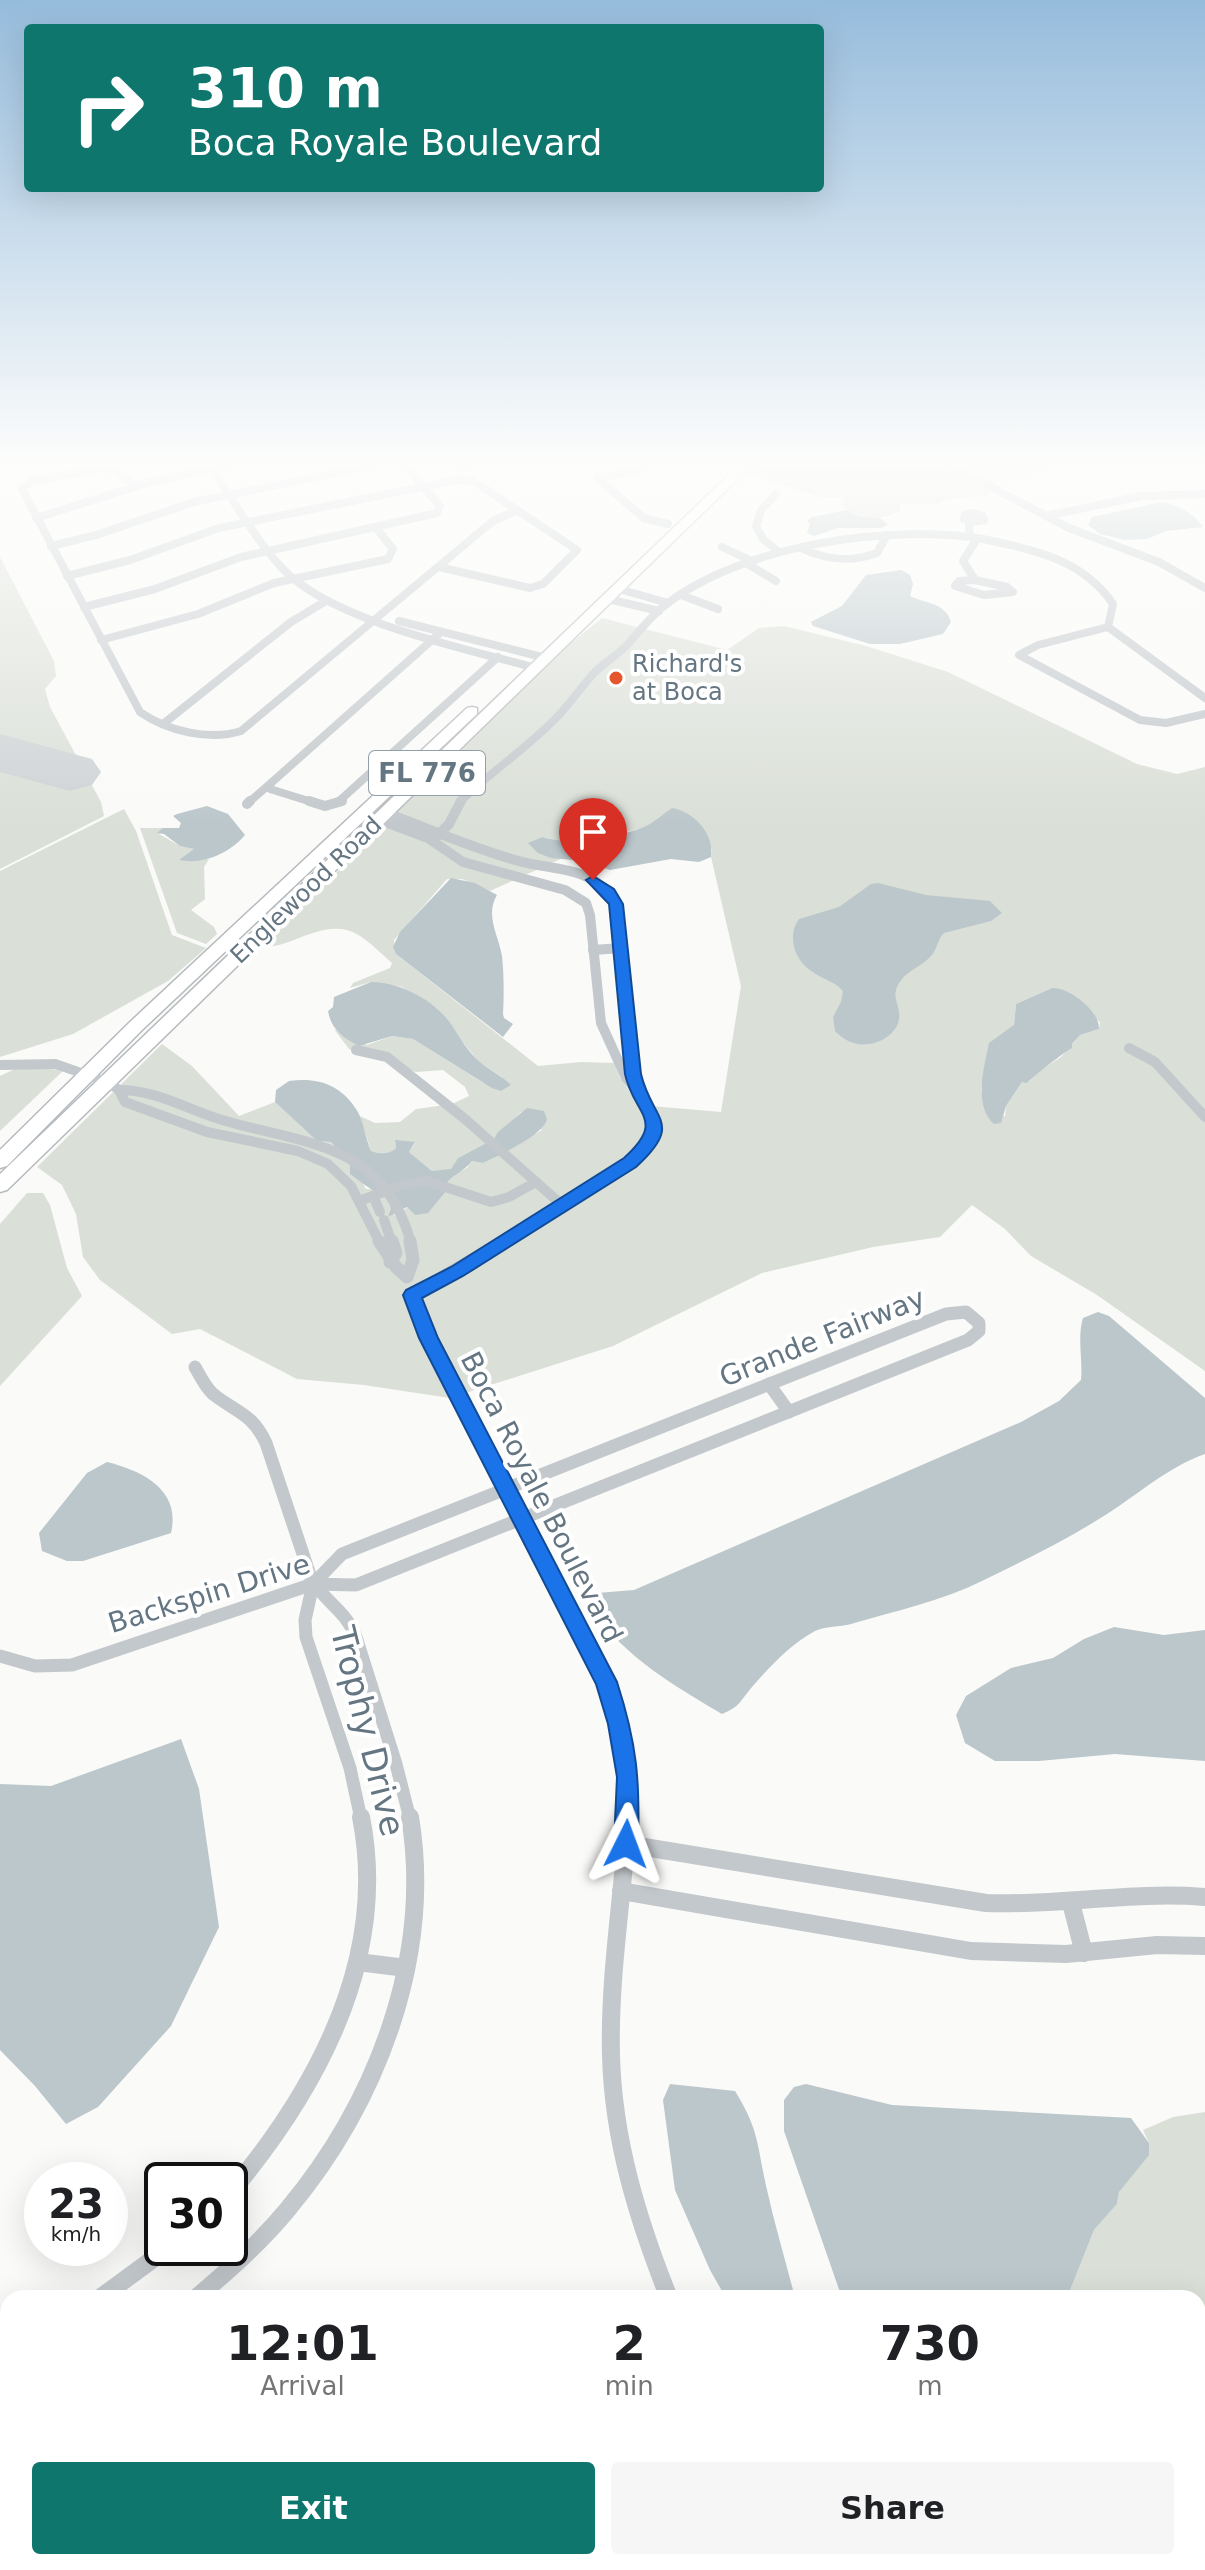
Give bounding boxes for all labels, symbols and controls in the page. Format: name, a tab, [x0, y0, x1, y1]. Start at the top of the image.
text: 310 m	[188, 55, 383, 120]
icon: right	[56, 56, 160, 160]
text: Boca Royale Boulevard	[188, 122, 602, 163]
place label: Richard's at Boca	[632, 650, 742, 706]
marker: Richard's at Boca	[607, 669, 625, 687]
road number: FL 776	[369, 751, 485, 795]
pin	[559, 798, 627, 880]
icon: arrive	[571, 810, 615, 854]
street label: Englewood Road	[225, 811, 387, 969]
street label: Grande Fairway	[715, 1281, 930, 1394]
street label: Boca Royale Boulevard	[454, 1346, 629, 1648]
street label: Backspin Drive	[104, 1547, 314, 1640]
street label: Trophy Drive	[322, 1621, 413, 1840]
position arrow	[584, 1802, 668, 1886]
speed limit sign: 30	[144, 2162, 248, 2266]
text: 23	[48, 2181, 104, 2227]
text: km/h	[51, 2222, 101, 2246]
text: 12:01	[226, 2315, 379, 2371]
text: 2	[613, 2315, 646, 2371]
text: 730	[880, 2315, 980, 2371]
text: Arrival	[260, 2371, 345, 2401]
text: min	[605, 2371, 654, 2401]
text: m	[917, 2371, 943, 2401]
button: Exit	[32, 2462, 595, 2554]
button: Share	[611, 2462, 1174, 2554]

